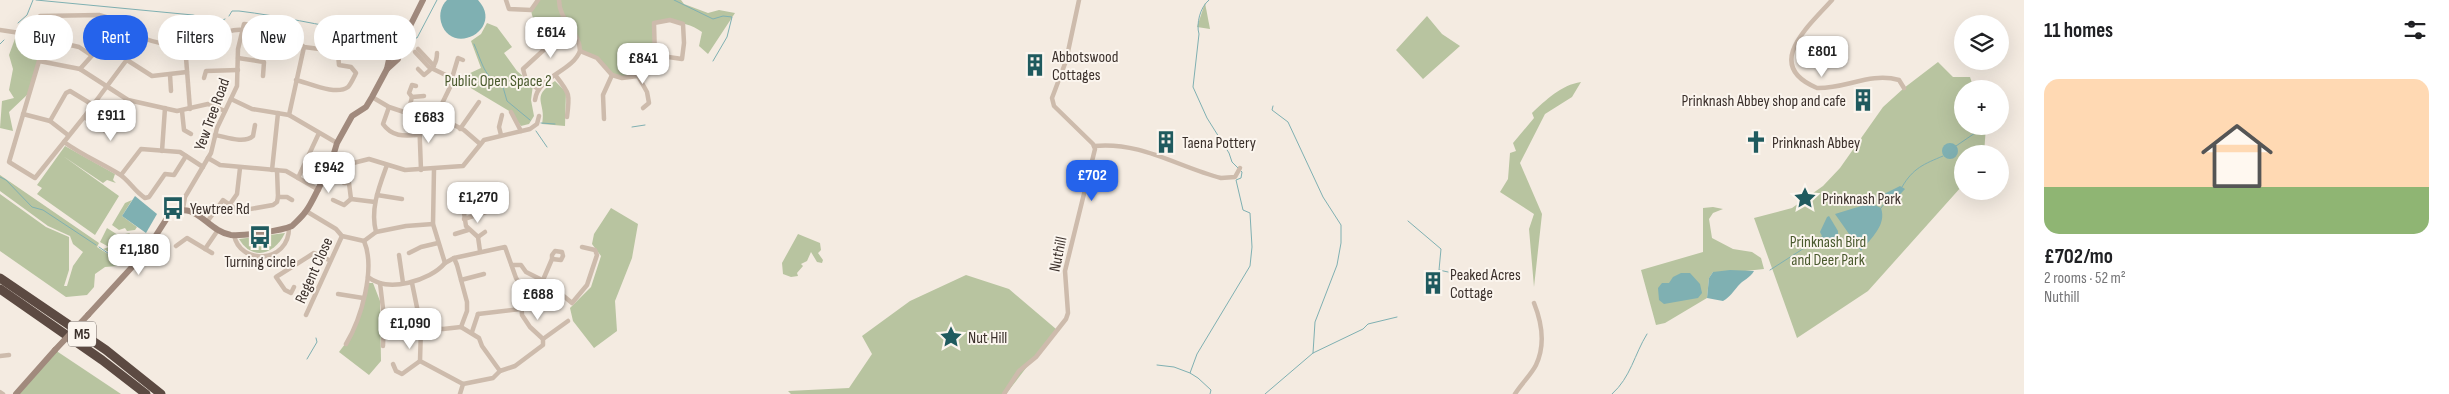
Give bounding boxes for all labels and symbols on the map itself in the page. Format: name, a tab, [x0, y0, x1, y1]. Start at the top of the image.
pin: £614	[521, 17, 581, 59]
pin: £801	[1792, 36, 1852, 78]
pin: £841	[613, 42, 673, 85]
place label: Abbotswood Cottages	[1051, 48, 1118, 85]
building icon: Abbotswood Cottages	[1022, 52, 1048, 78]
park label: Public Open Space 2	[444, 72, 552, 91]
street label: Yew Tree Road	[191, 76, 234, 153]
building icon: Prinknash Abbey shop and cafe	[1850, 87, 1876, 113]
place label: Prinknash Abbey shop and cafe	[1682, 92, 1846, 111]
pin: £911	[81, 100, 141, 142]
pin: £683	[399, 102, 459, 144]
building icon: Taena Pottery	[1153, 129, 1179, 155]
church icon: Prinknash Abbey	[1743, 129, 1769, 155]
place label: Taena Pottery	[1182, 134, 1256, 153]
place label: Prinknash Abbey	[1772, 134, 1860, 153]
pin: £942	[299, 152, 359, 194]
pin: £702	[1062, 160, 1122, 202]
pin: £1,270	[437, 182, 519, 224]
place icon: Prinknash Park	[1792, 185, 1818, 211]
place label: Prinknash Park	[1822, 190, 1901, 209]
bus stop icon: Yewtree Rd	[160, 195, 186, 221]
place label: Yewtree Rd	[190, 200, 250, 219]
bus stop icon: Turning circle	[247, 224, 273, 250]
park label: Prinknash Bird and Deer Park	[1790, 233, 1866, 270]
pin: £1,180	[98, 234, 180, 276]
street label: Regent Close	[291, 235, 337, 307]
street label: Nuthill	[1045, 235, 1071, 274]
place label: Turning circle	[224, 253, 296, 272]
place label: Peaked Acres Cottage	[1450, 266, 1521, 303]
building icon: Peaked Acres Cottage	[1420, 270, 1446, 296]
pin: £688	[508, 278, 568, 321]
pin: £1,090	[369, 308, 451, 350]
road number: M5	[68, 322, 96, 346]
place icon: Nut Hill	[938, 324, 964, 350]
place label: Nut Hill	[968, 329, 1007, 348]

